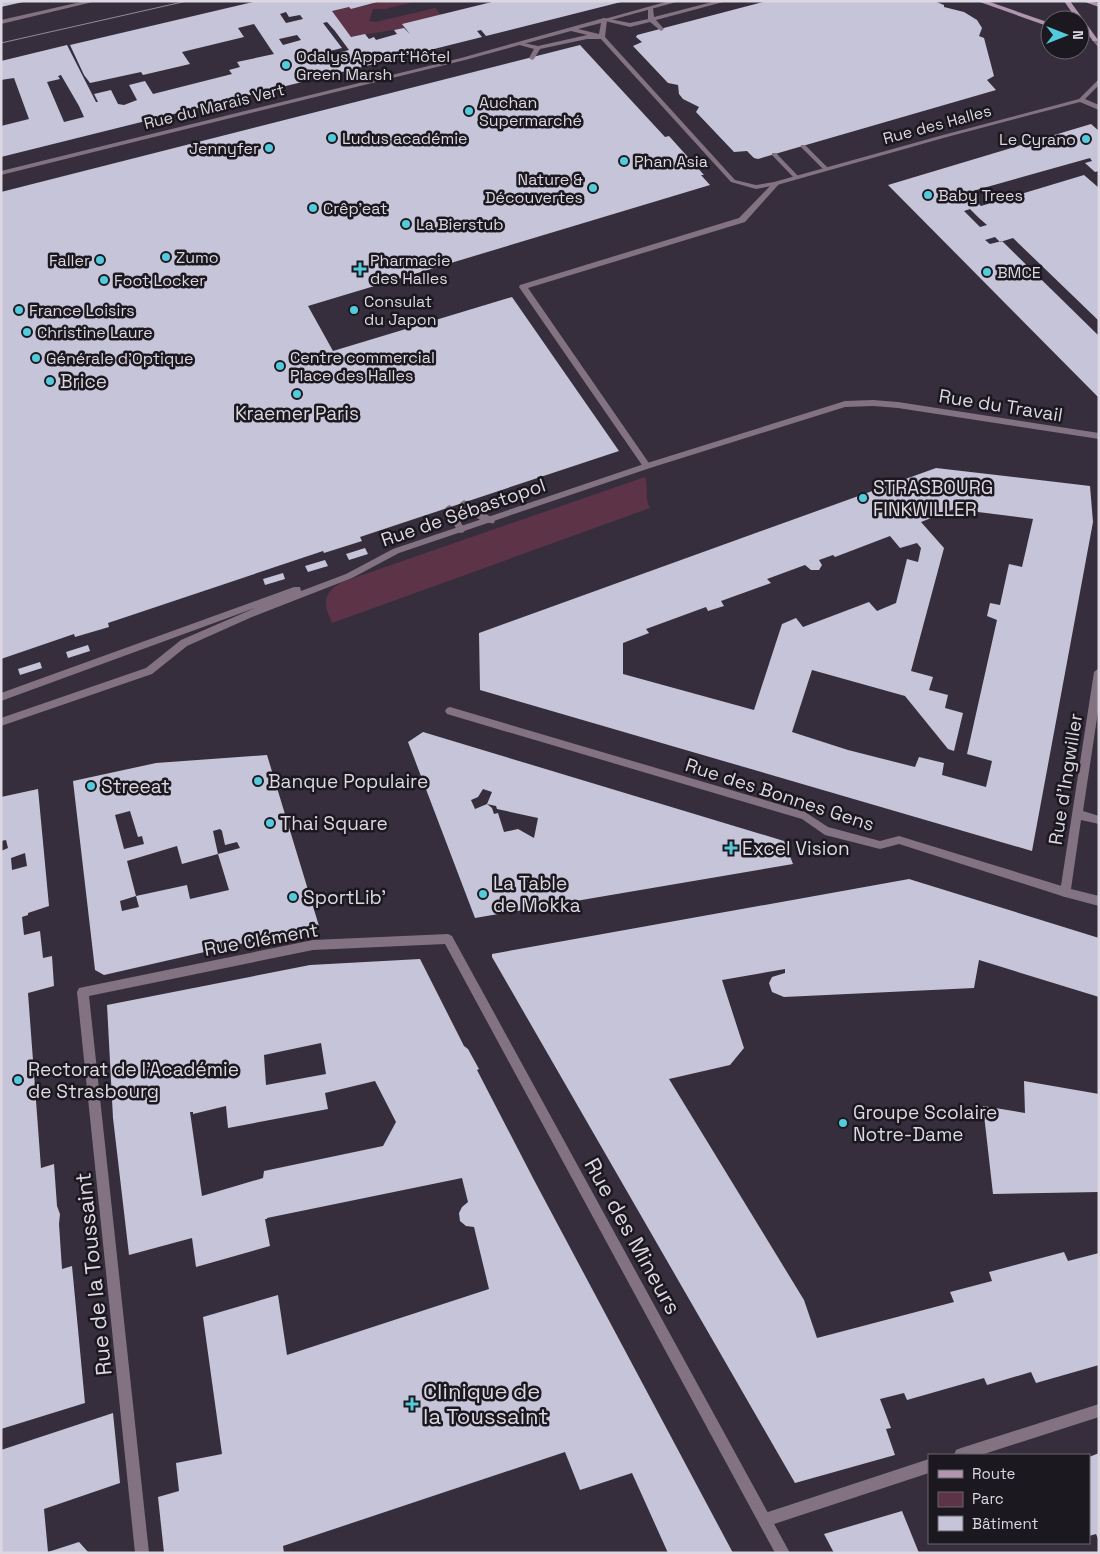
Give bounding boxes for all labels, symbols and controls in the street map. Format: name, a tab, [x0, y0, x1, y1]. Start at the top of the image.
north arrow	[1040, 10, 1090, 60]
text: N	[1069, 30, 1087, 40]
place label: Odalys Appart'Hôtel Green Marsh	[296, 46, 450, 85]
marker: Odalys Appart'Hôtel Green Marsh	[280, 59, 292, 71]
street label: Rue du Marais Vert	[142, 79, 287, 134]
place label: Auchan Supermarché	[479, 92, 582, 131]
street label: Rue des Halles	[881, 100, 994, 149]
marker: Auchan Supermarché	[463, 105, 475, 117]
place label: Ludus académie	[342, 128, 468, 149]
place label: Le Cyrano	[999, 129, 1076, 150]
marker: Ludus académie	[326, 132, 338, 144]
marker: Le Cyrano	[1080, 133, 1092, 145]
place label: Jennyfer	[189, 138, 259, 159]
marker: Jennyfer	[263, 142, 275, 154]
place label: Phan Asia	[634, 151, 708, 172]
marker: Phan Asia	[618, 155, 630, 167]
place label: Nature & Découvertes	[485, 169, 583, 208]
marker: Nature & Découvertes	[587, 182, 599, 194]
place label: Baby Trees	[938, 185, 1023, 206]
marker: Baby Trees	[922, 189, 934, 201]
place label: Crêp'eat	[323, 198, 387, 219]
marker: Crêp'eat	[307, 202, 319, 214]
place label: La Bierstub	[416, 214, 504, 235]
marker: La Bierstub	[400, 218, 412, 230]
place label: Zumo	[176, 247, 219, 268]
place label: Faller	[49, 250, 90, 271]
place label: Pharmacie des Halles	[370, 250, 450, 289]
marker: Zumo	[160, 251, 172, 263]
marker: Faller	[94, 254, 106, 266]
place label: BMCE	[997, 262, 1041, 283]
marker: Pharmacie des Halles	[354, 263, 366, 275]
marker: BMCE	[981, 266, 993, 278]
place label: Foot Locker	[114, 270, 205, 291]
marker: Foot Locker	[98, 274, 110, 286]
place label: Consulat du Japon	[364, 291, 437, 330]
place label: France Loisirs	[29, 300, 135, 321]
marker: France Loisirs	[13, 304, 25, 316]
marker: Consulat du Japon	[348, 304, 360, 316]
place label: Christine Laure	[37, 322, 153, 343]
marker: Christine Laure	[21, 326, 33, 338]
place label: Centre commercial Place des Halles	[290, 347, 435, 386]
place label: Générale d'Optique	[46, 348, 194, 369]
marker: Générale d'Optique	[30, 352, 42, 364]
marker: Centre commercial Place des Halles	[274, 360, 286, 372]
place label: Brice	[60, 369, 107, 394]
marker: Brice	[44, 375, 56, 387]
street label: Rue du Travail	[937, 383, 1065, 428]
marker: Kraemer Paris	[291, 388, 303, 400]
place label: Kraemer Paris	[235, 401, 359, 426]
street label: Rue de Sébastopol	[377, 473, 549, 552]
place label: STRASBOURG FINKWILLER	[873, 475, 993, 522]
marker: STRASBOURG FINKWILLER	[857, 492, 869, 504]
street label: Rue d'Ingwiller	[1043, 712, 1088, 847]
street label: Rue des Bonnes Gens	[682, 752, 878, 837]
place label: Banque Populaire	[268, 769, 428, 794]
place label: Streeat	[101, 774, 170, 799]
marker: Banque Populaire	[252, 775, 264, 787]
marker: Streeat	[85, 780, 97, 792]
place label: Thai Square	[280, 811, 388, 836]
marker: Thai Square	[264, 817, 276, 829]
place label: Excel Vision	[742, 836, 850, 861]
marker: Excel Vision	[724, 841, 738, 855]
place label: La Table de Mokka	[493, 871, 581, 918]
place label: SportLib'	[303, 885, 386, 910]
marker: La Table de Mokka	[477, 888, 489, 900]
marker: SportLib'	[287, 891, 299, 903]
street label: Rue Clément	[202, 917, 320, 962]
place label: Rectorat de l'Académie de Strasbourg	[28, 1057, 239, 1104]
marker: Rectorat de l'Académie de Strasbourg	[12, 1074, 24, 1086]
place label: Groupe Scolaire Notre-Dame	[853, 1100, 997, 1147]
marker: Groupe Scolaire Notre-Dame	[837, 1117, 849, 1129]
street label: Rue des Mineurs	[578, 1153, 688, 1319]
street label: Rue de la Toussaint	[68, 1171, 118, 1377]
place label: Clinique de la Toussaint	[423, 1377, 548, 1430]
marker: Clinique de la Toussaint	[405, 1397, 419, 1411]
legend	[928, 1454, 1090, 1544]
text: Route	[972, 1464, 1016, 1483]
text: Parc	[972, 1489, 1004, 1508]
text: Bâtiment	[972, 1514, 1038, 1533]

